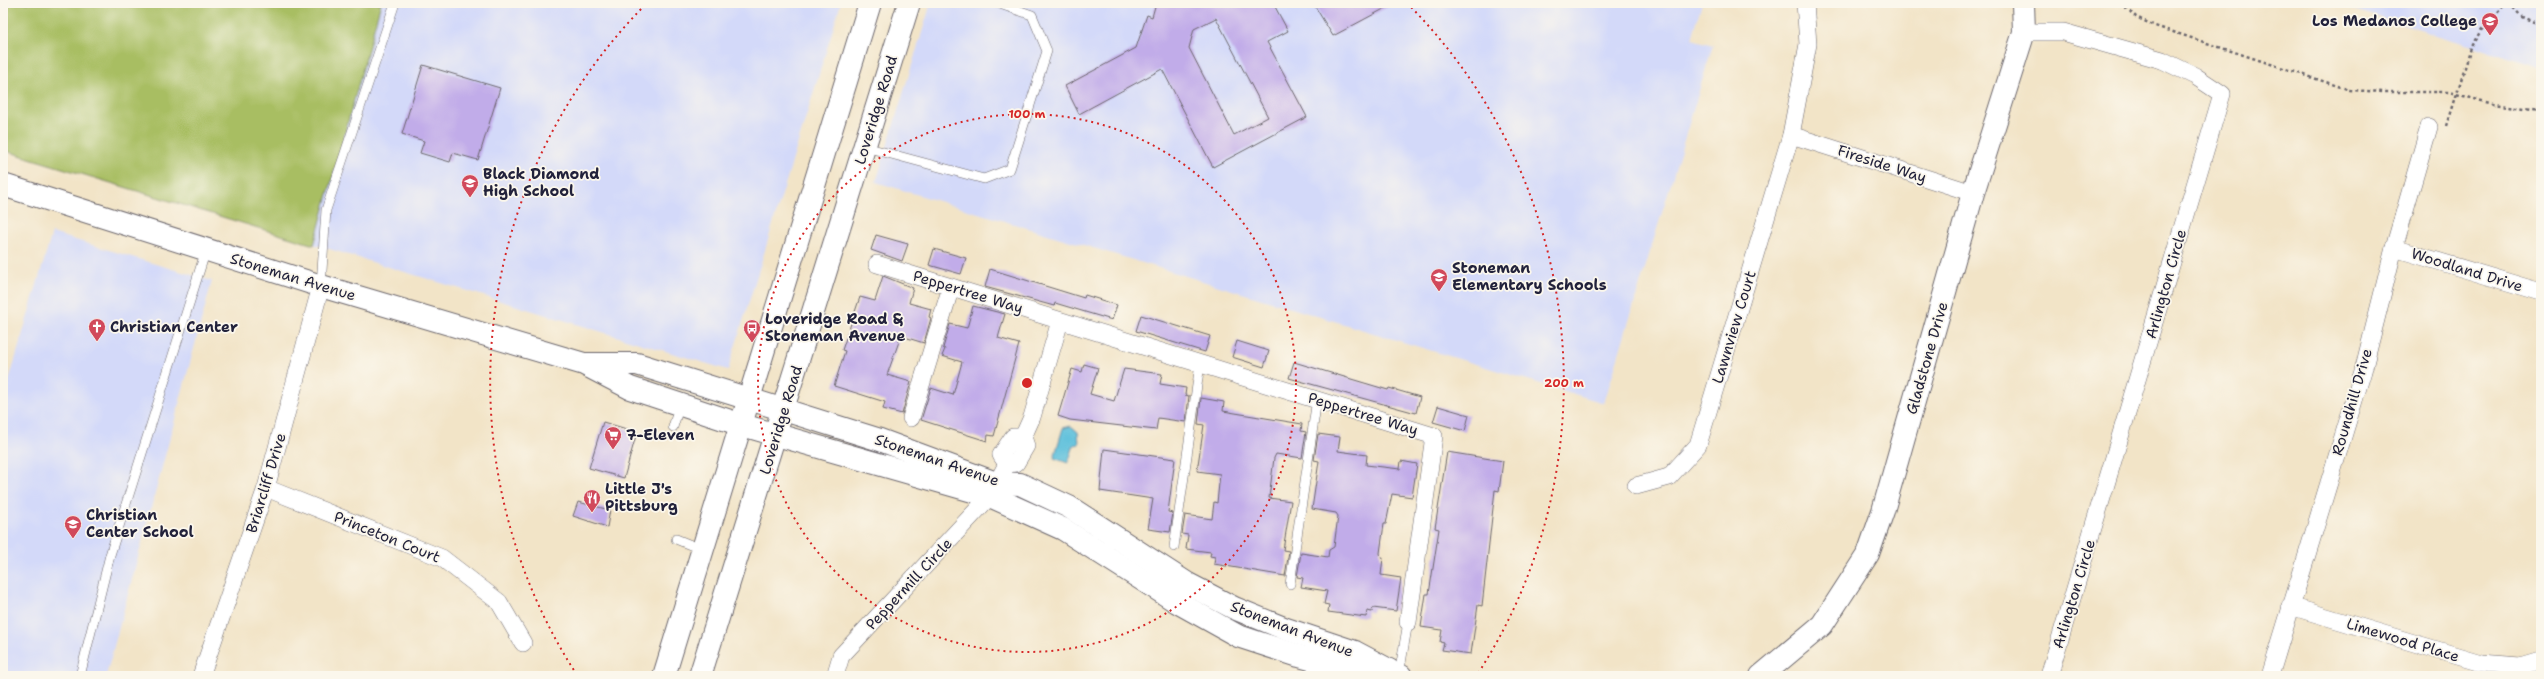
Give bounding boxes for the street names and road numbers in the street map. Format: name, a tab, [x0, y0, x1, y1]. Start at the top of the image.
street label: Loveridge Road	[850, 53, 902, 167]
street label: Fireside Way	[1835, 140, 1929, 188]
street label: Arlington Circle	[2141, 227, 2191, 341]
street label: Woodland Drive	[2409, 244, 2525, 296]
street label: Stoneman Avenue	[228, 248, 358, 306]
street label: Peppertree Way	[910, 266, 1026, 318]
street label: Lawnview Court	[1707, 268, 1761, 386]
street label: Gladstone Drive	[1901, 299, 1953, 417]
street label: Roundhill Drive	[2327, 346, 2377, 458]
street label: Loveridge Road	[755, 363, 807, 477]
street label: Peppertree Way	[1305, 388, 1421, 440]
street label: Stoneman Avenue	[872, 429, 1002, 491]
street label: Briarcliff Drive	[241, 431, 291, 535]
street label: Princeton Court	[331, 507, 443, 567]
street label: Peppermill Circle	[861, 534, 957, 634]
street label: Arlington Circle	[2048, 537, 2100, 651]
street label: Stoneman Avenue	[1228, 596, 1356, 662]
street label: Limewood Place	[2344, 613, 2462, 667]

